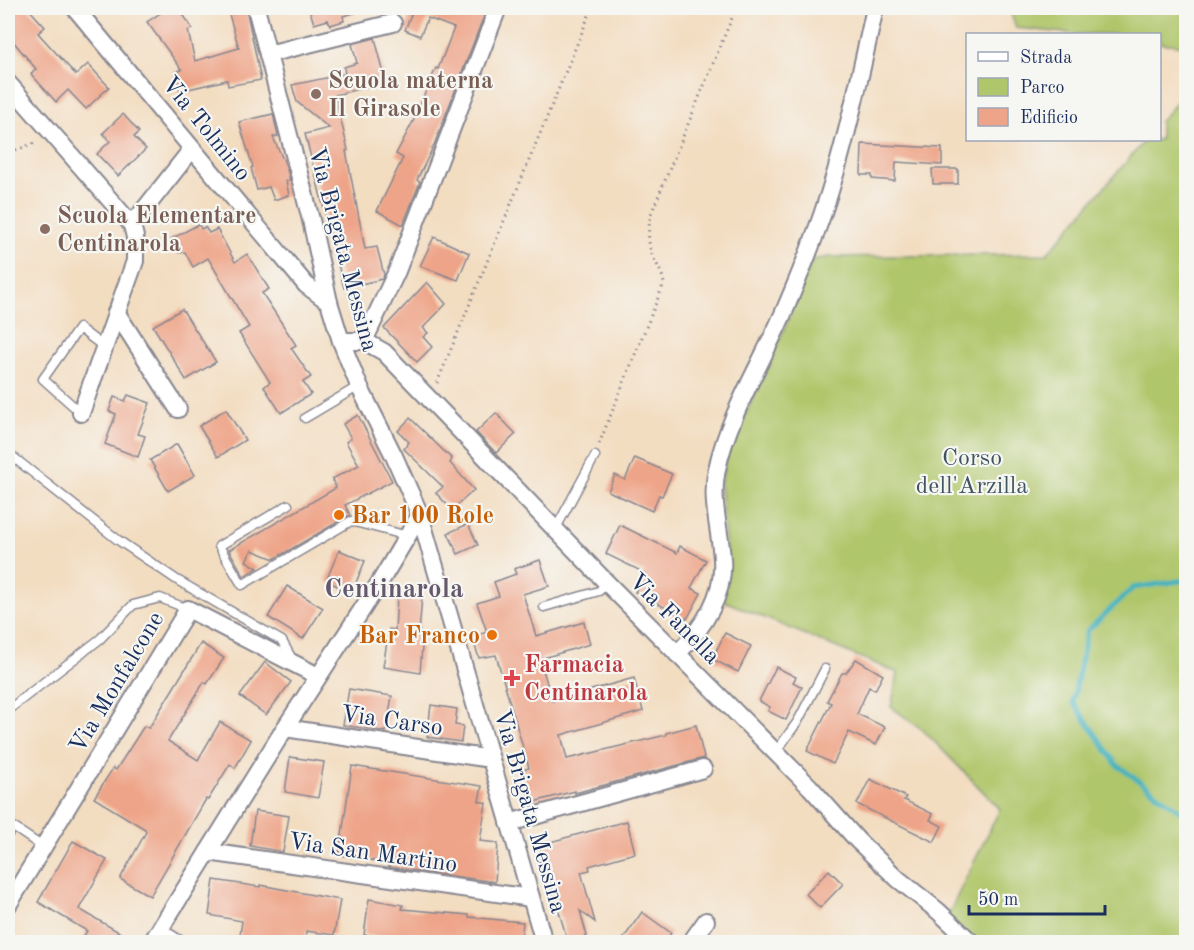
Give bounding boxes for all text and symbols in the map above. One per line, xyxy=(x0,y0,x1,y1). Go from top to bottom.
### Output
legend xyxy=(966,33,1161,141)
text: Strada xyxy=(1020,49,1072,67)
place label: Scuola materna Il Girasole xyxy=(328,70,493,122)
street label: Via Tolmino xyxy=(156,72,255,186)
text: Parco xyxy=(1020,79,1065,97)
marker: Scuola materna Il Girasole xyxy=(309,87,323,101)
text: Edificio xyxy=(1020,109,1078,127)
street label: Via Brigata Messina xyxy=(303,145,381,354)
place label: Scuola Elementare Centinarola xyxy=(57,205,257,257)
marker: Scuola Elementare Centinarola xyxy=(38,222,52,236)
park label: Corso dell'Arzilla xyxy=(916,447,1028,499)
place label: Bar 100 Role xyxy=(351,505,494,529)
marker: Bar 100 Role xyxy=(332,508,346,522)
street label: Via Fanella xyxy=(623,569,724,670)
district label: Centinarola xyxy=(324,576,464,603)
street label: Via Monfalcone xyxy=(66,608,169,758)
place label: Bar Franco xyxy=(358,625,480,649)
marker: Bar Franco xyxy=(485,628,499,642)
place label: Farmacia Centinarola xyxy=(524,654,648,706)
marker: Farmacia Centinarola xyxy=(505,671,519,685)
street label: Via Carso xyxy=(339,703,444,741)
street label: Via Brigata Messina xyxy=(489,707,570,916)
street label: Via San Martino xyxy=(287,830,459,878)
scale bar xyxy=(969,878,1106,916)
text: 50 m xyxy=(978,891,1018,909)

